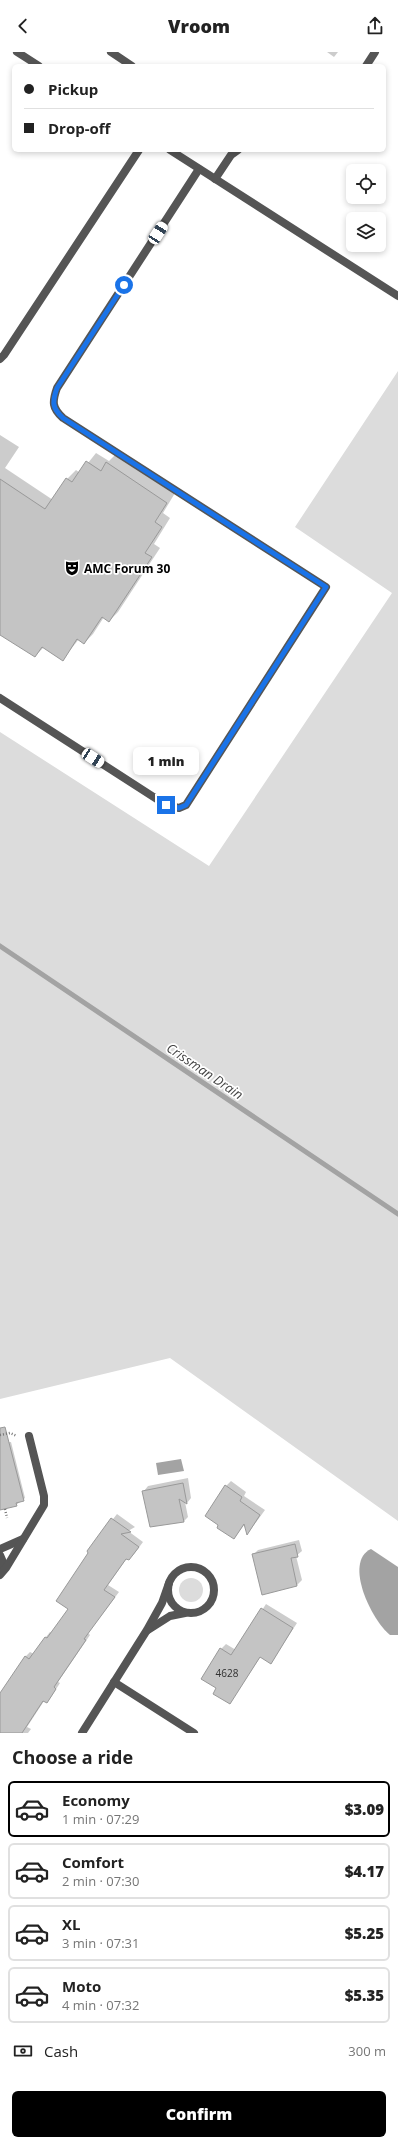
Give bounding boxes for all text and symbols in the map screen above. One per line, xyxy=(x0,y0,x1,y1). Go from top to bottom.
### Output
text: Vroom xyxy=(168,14,230,38)
icon: back xyxy=(12,15,34,37)
icon: share xyxy=(364,15,386,37)
text: Pickup xyxy=(48,79,98,99)
text: Drop-off xyxy=(48,118,110,138)
map controls xyxy=(346,164,386,252)
button: locate xyxy=(346,164,386,204)
button: layers xyxy=(346,212,386,252)
car xyxy=(146,220,170,246)
route start xyxy=(115,276,133,294)
theatre icon: AMC Forum 30 xyxy=(63,559,81,577)
place label: AMC Forum 30 xyxy=(84,560,170,577)
car xyxy=(80,746,106,770)
callout: 1 min xyxy=(133,747,199,775)
text: 1 min xyxy=(148,752,184,770)
route end xyxy=(157,796,175,814)
water label: Crissman Drain xyxy=(163,1039,247,1103)
house number: 4628 xyxy=(216,1666,239,1680)
text: Choose a ride xyxy=(12,1745,133,1769)
text: Economy xyxy=(62,1790,130,1810)
icon: car xyxy=(14,1791,50,1827)
text: $3.09 xyxy=(345,1799,384,1819)
text: 1 min · 07:29 xyxy=(62,1810,139,1828)
text: Comfort xyxy=(62,1852,124,1872)
icon: car xyxy=(14,1853,50,1889)
text: $4.17 xyxy=(345,1861,384,1881)
text: 2 min · 07:30 xyxy=(62,1872,139,1890)
text: XL xyxy=(62,1914,80,1934)
icon: car xyxy=(14,1915,50,1951)
text: $5.25 xyxy=(345,1923,384,1943)
text: 3 min · 07:31 xyxy=(62,1934,139,1952)
text: Moto xyxy=(62,1976,101,1996)
icon: car xyxy=(14,1977,50,2013)
text: $5.35 xyxy=(345,1985,384,2005)
text: 4 min · 07:32 xyxy=(62,1996,139,2014)
icon: cash xyxy=(12,2040,34,2062)
text: Cash xyxy=(44,2041,78,2061)
text: 300 m xyxy=(348,2042,386,2060)
button: Confirm xyxy=(12,2091,386,2137)

